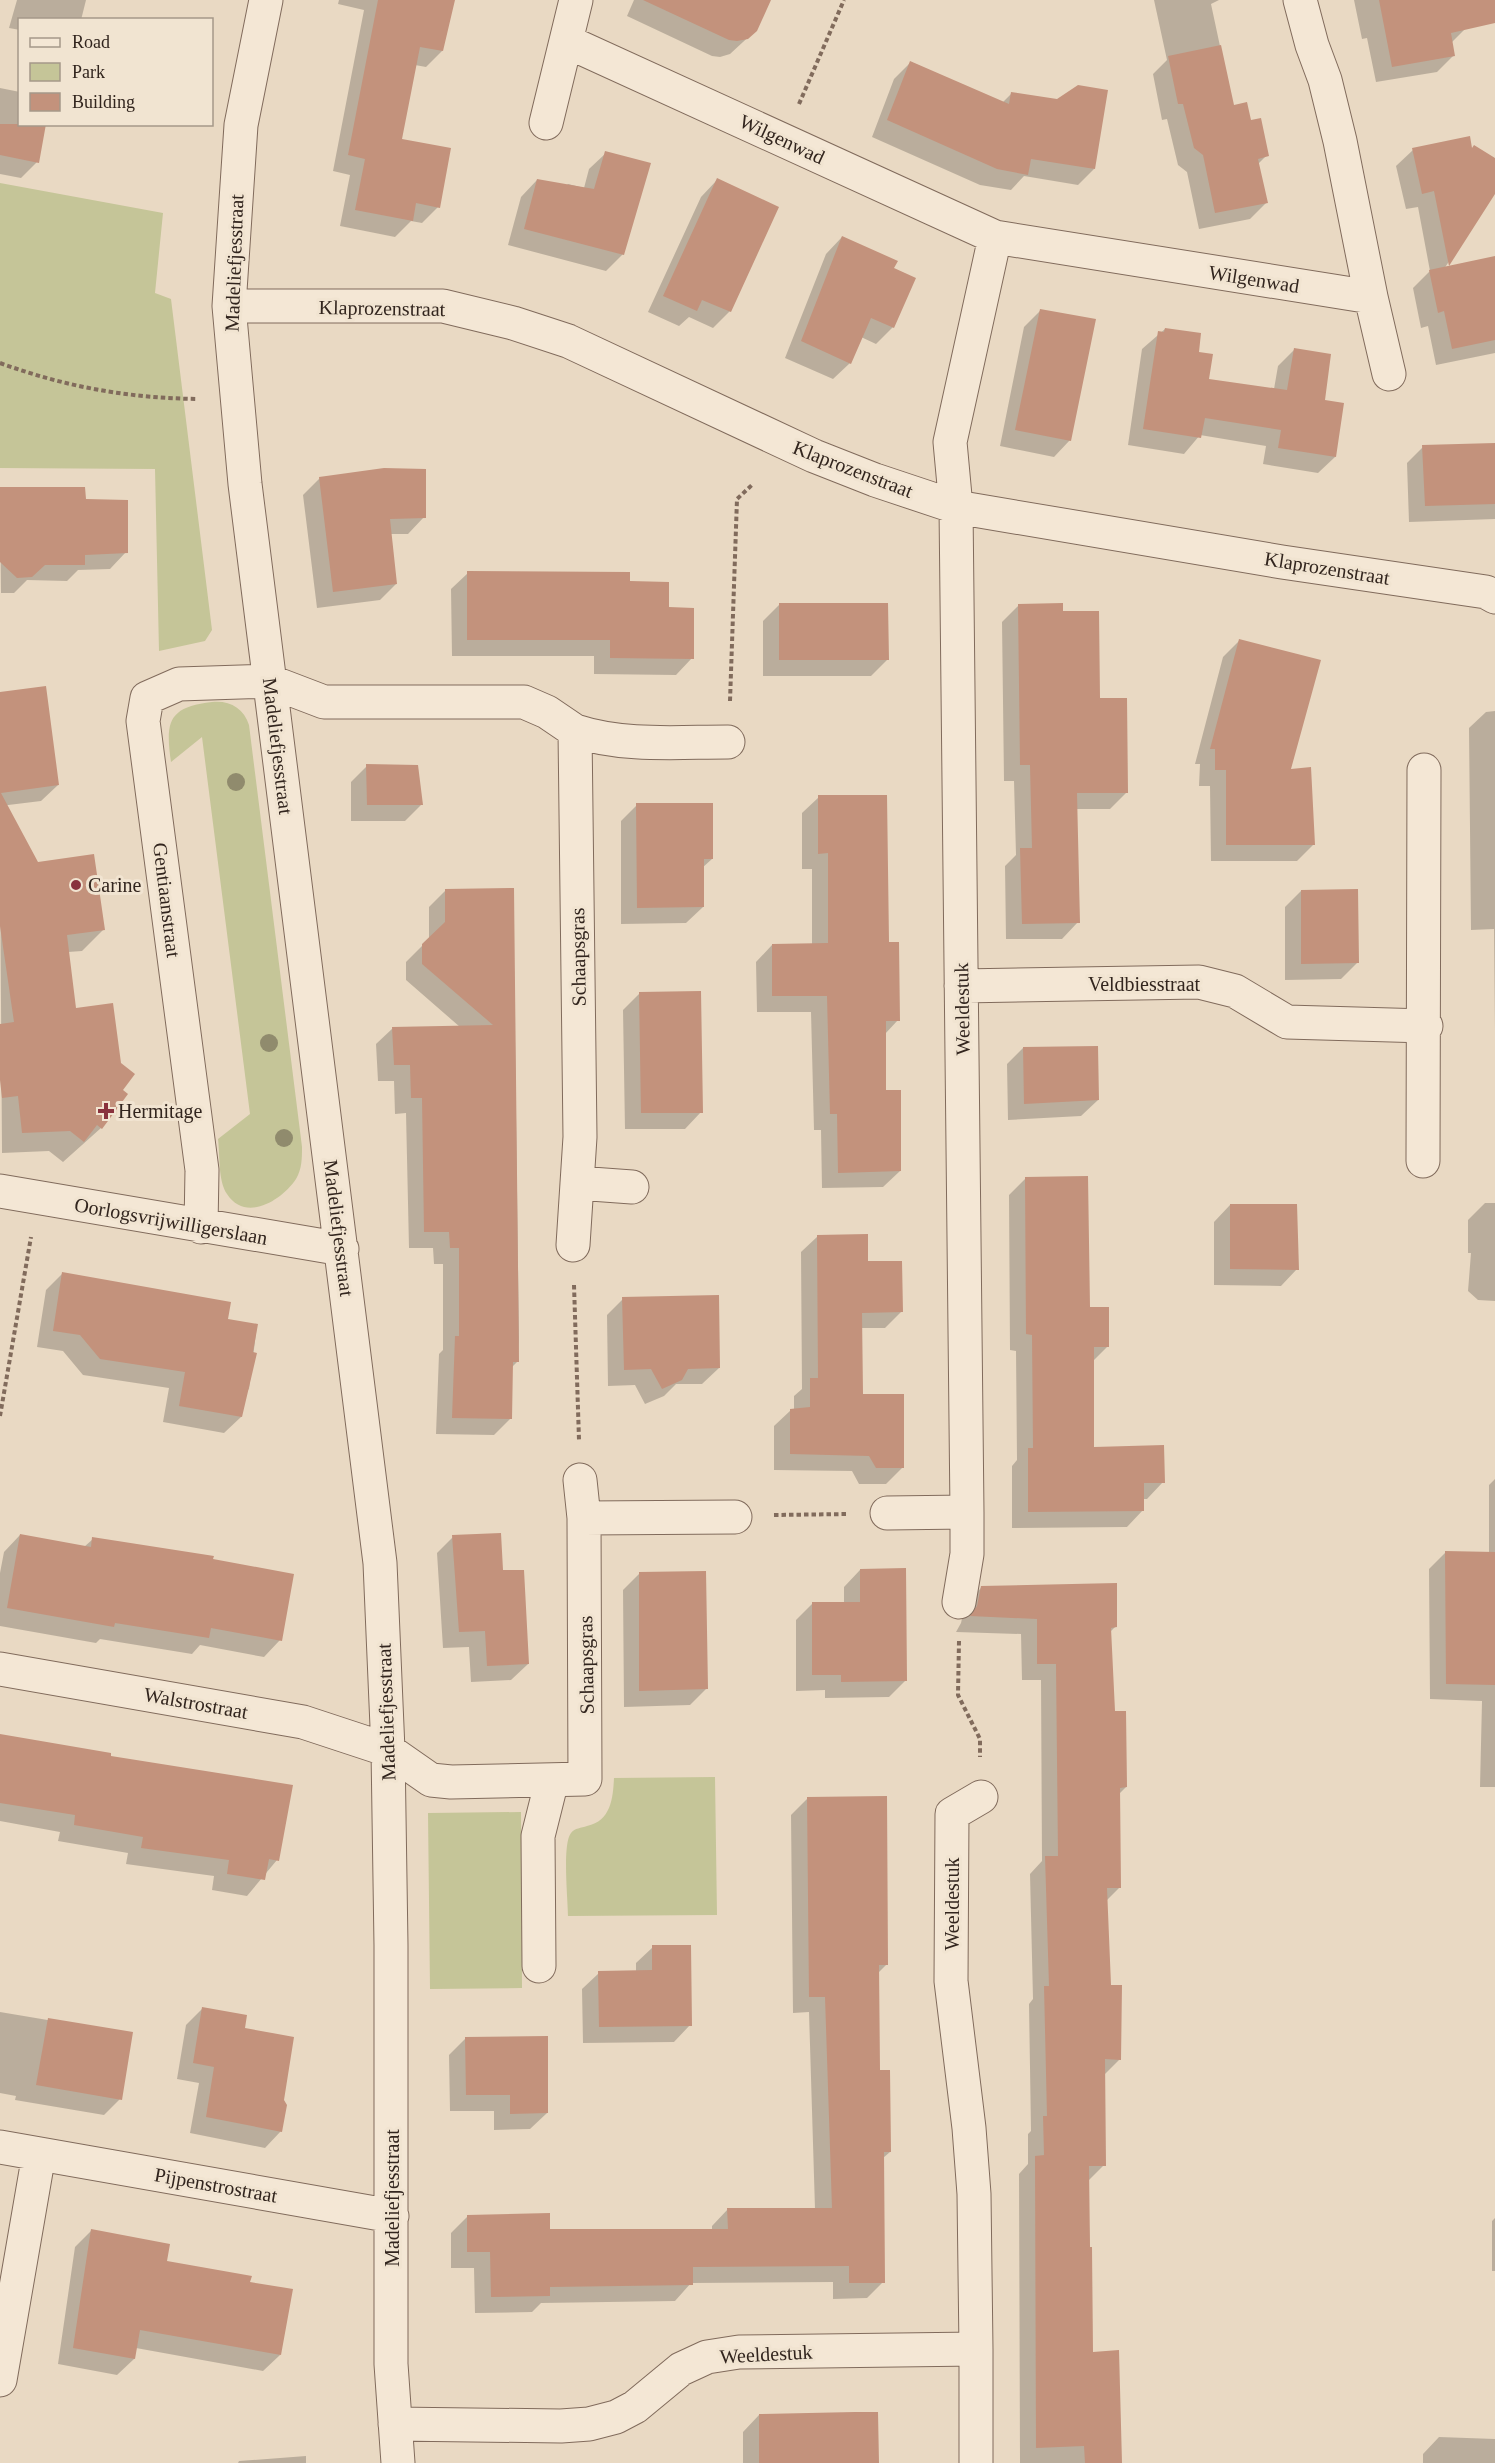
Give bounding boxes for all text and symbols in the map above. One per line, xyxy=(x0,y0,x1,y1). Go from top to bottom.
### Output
legend xyxy=(18,18,213,126)
text: Road xyxy=(72,32,110,52)
text: Park xyxy=(72,62,105,82)
text: Building xyxy=(72,92,135,112)
street label: Wilgenwad xyxy=(736,110,828,169)
street label: Madeliefjesstraat xyxy=(221,193,248,332)
street label: Wilgenwad xyxy=(1207,261,1301,298)
street label: Klaprozenstraat xyxy=(318,296,446,321)
street label: Klaprozenstraat xyxy=(790,436,916,503)
street label: Klaprozenstraat xyxy=(1263,547,1392,590)
street label: Madeliefjesstraat xyxy=(258,676,297,816)
street label: Gentiaanstraat xyxy=(149,841,185,959)
place label: Carine xyxy=(88,874,141,896)
marker: Carine xyxy=(69,878,83,892)
street label: Schaapsgras xyxy=(566,907,591,1007)
street label: Weeldestuk xyxy=(950,962,974,1056)
street label: Veldbiesstraat xyxy=(1088,973,1201,995)
place label: Hermitage xyxy=(118,1100,203,1123)
marker: Hermitage xyxy=(99,1104,113,1118)
street label: Madeliefjesstraat xyxy=(319,1158,358,1298)
street label: Oorlogsvrijwilligerslaan xyxy=(73,1193,269,1250)
street label: Schaapsgras xyxy=(574,1615,599,1715)
street label: Madeliefjesstraat xyxy=(373,1642,400,1781)
street label: Walstrostraat xyxy=(142,1683,250,1723)
street label: Weeldestuk xyxy=(941,1858,963,1950)
street label: Madeliefjesstraat xyxy=(381,2129,404,2267)
street label: Pijpenstrostraat xyxy=(153,2163,280,2208)
street label: Weeldestuk xyxy=(719,2341,813,2367)

